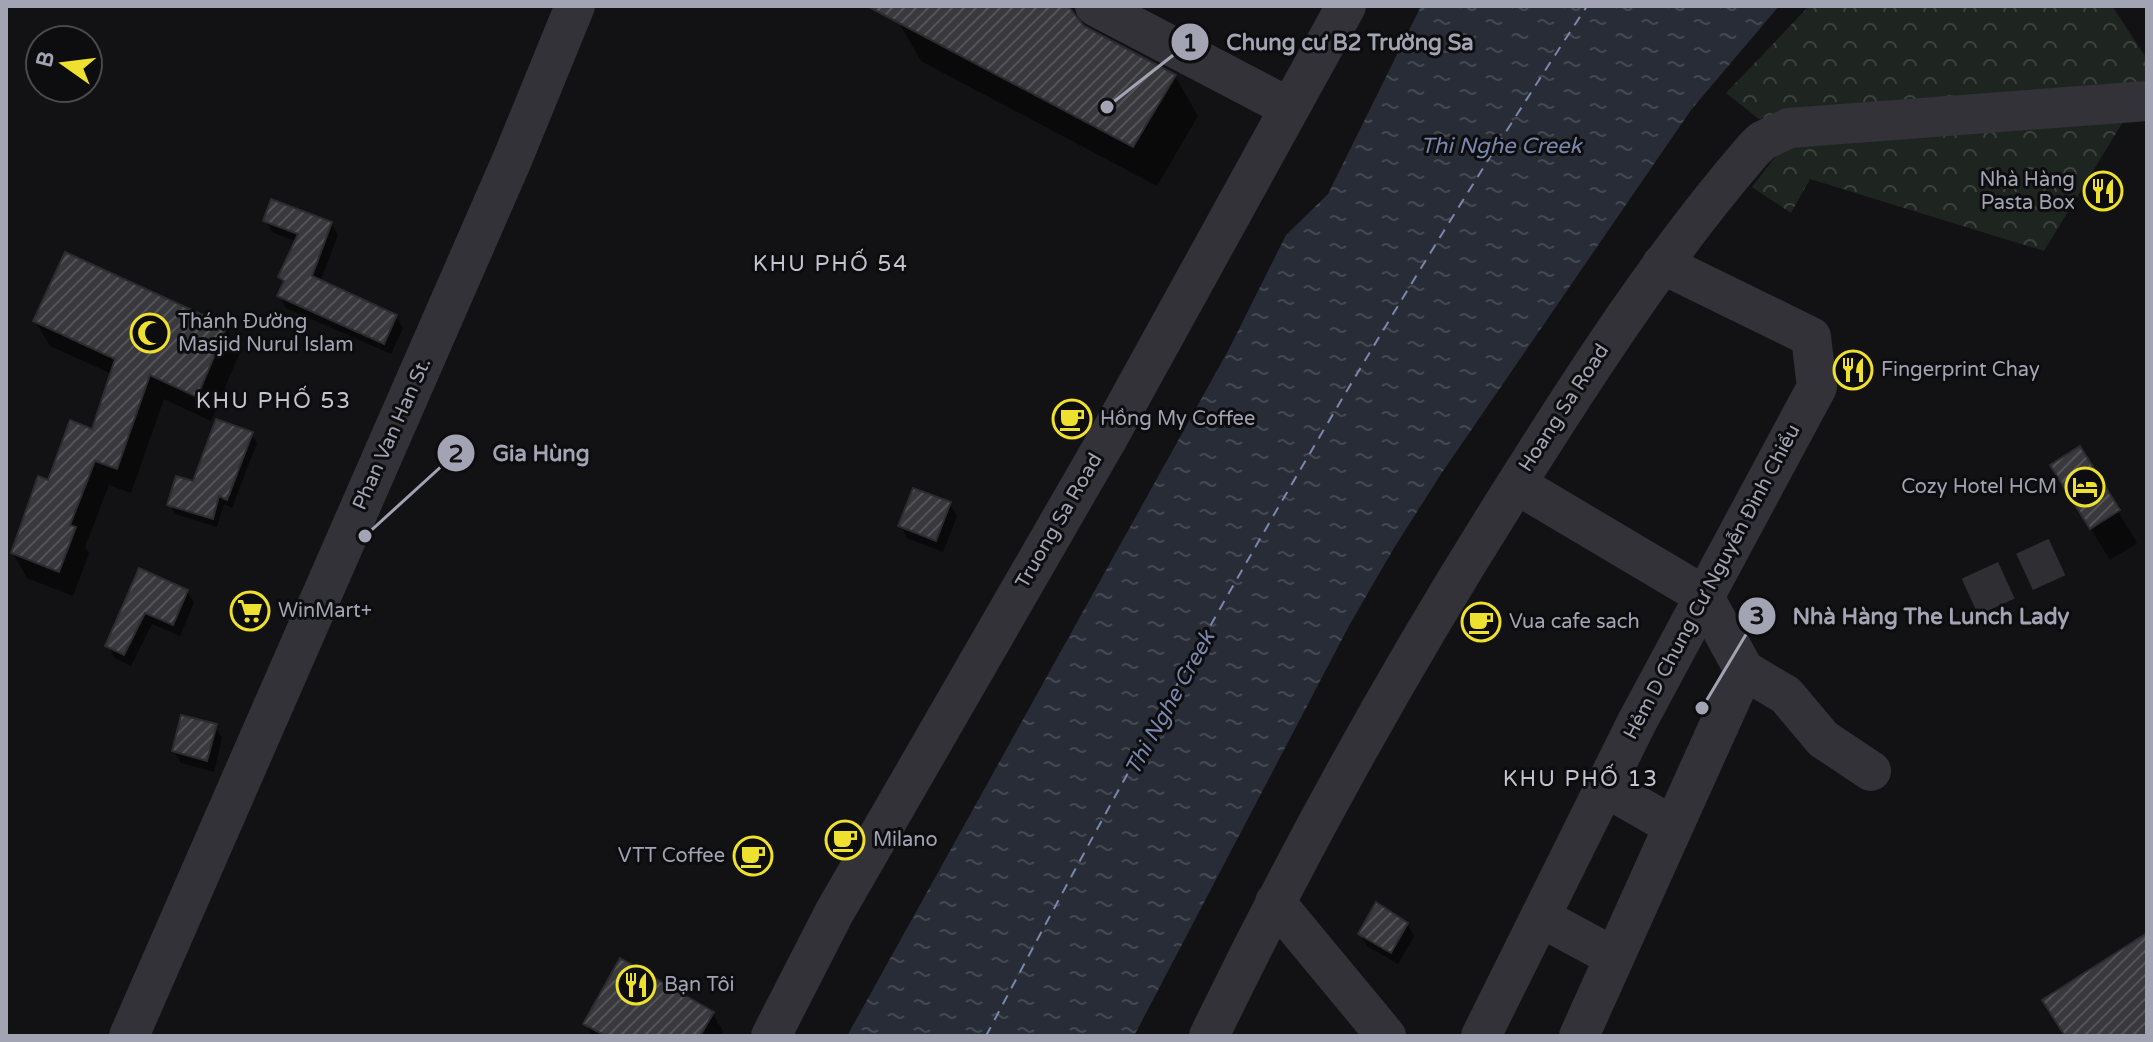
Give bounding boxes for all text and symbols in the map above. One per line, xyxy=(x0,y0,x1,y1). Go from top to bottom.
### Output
callout: Chung cư B2 Trường Sa xyxy=(1170,19,1489,65)
north arrow xyxy=(24,24,104,104)
text: 1 xyxy=(1182,29,1198,58)
text: Chung cư B2 Trường Sa xyxy=(1226,30,1474,56)
text: B xyxy=(31,49,60,70)
water label: Thi Nghe Creek xyxy=(1421,133,1583,159)
place label: Nhà Hàng Pasta Box xyxy=(1979,168,2075,215)
restaurant icon: Nhà Hàng Pasta Box xyxy=(2082,170,2124,212)
district label: KHU PHỐ 54 xyxy=(753,248,909,277)
place label: Thánh Đường Masjid Nurul Islam xyxy=(178,310,354,357)
mosque icon: Thánh Đường Masjid Nurul Islam xyxy=(129,312,171,354)
street label: Hoang Sa Road xyxy=(1514,340,1614,476)
restaurant icon: Fingerprint Chay xyxy=(1832,349,1874,391)
street label: Phan Van Han St. xyxy=(348,354,436,514)
place label: Fingerprint Chay xyxy=(1881,358,2040,382)
district label: KHU PHỐ 53 xyxy=(196,385,352,414)
cafe icon: Hồng My Coffee xyxy=(1051,398,1093,440)
place label: Hồng My Coffee xyxy=(1100,407,1255,431)
street label: Hẻm D Chung Cư Nguyễn Ðình Chiểu xyxy=(1618,420,1806,744)
callout: Gia Hùng xyxy=(436,430,605,476)
text: 2 xyxy=(448,440,464,469)
text: Gia Hùng xyxy=(492,441,590,467)
street label: Truong Sa Road xyxy=(1011,449,1107,593)
hotel icon: Cozy Hotel HCM xyxy=(2064,466,2106,508)
place label: Cozy Hotel HCM xyxy=(1901,475,2057,499)
supermarket icon: WinMart+ xyxy=(229,590,271,632)
callout: Nhà Hàng The Lunch Lady xyxy=(1737,593,2086,639)
place label: WinMart+ xyxy=(278,599,372,623)
cafe icon: Vua cafe sach xyxy=(1460,601,1502,643)
text: 3 xyxy=(1749,602,1765,631)
text: Nhà Hàng The Lunch Lady xyxy=(1793,604,2070,630)
place label: Vua cafe sach xyxy=(1509,610,1640,634)
water label: Thi Nghe Creek xyxy=(1120,625,1221,780)
district label: KHU PHỐ 13 xyxy=(1503,763,1659,792)
cafe icon: Milano xyxy=(824,819,866,861)
place label: Milano xyxy=(873,828,938,852)
cafe icon: VTT Coffee xyxy=(732,835,774,877)
place label: VTT Coffee xyxy=(618,844,725,868)
restaurant icon: Bạn Tôi xyxy=(615,964,657,1006)
place label: Bạn Tôi xyxy=(664,973,735,997)

